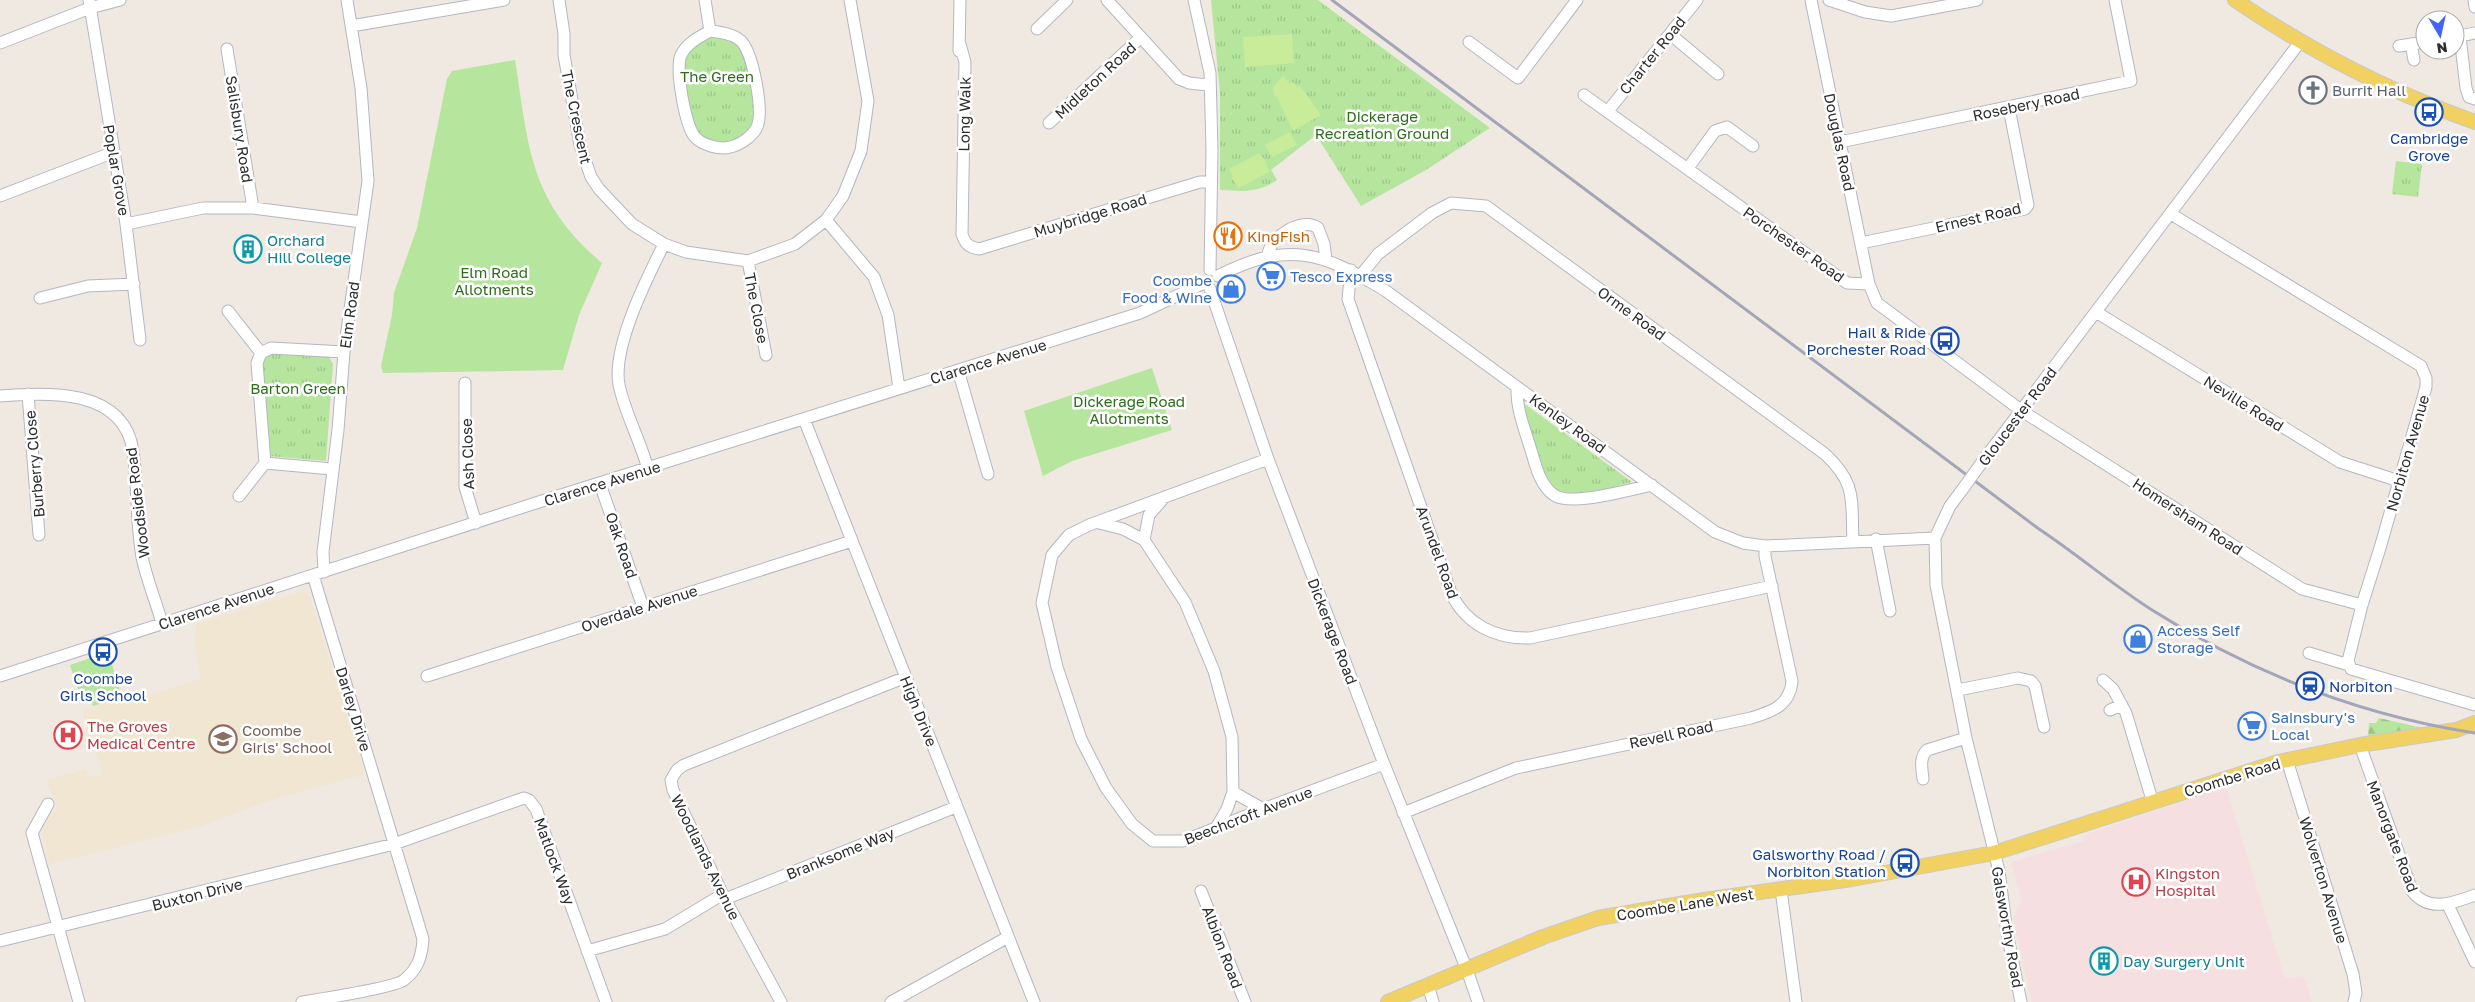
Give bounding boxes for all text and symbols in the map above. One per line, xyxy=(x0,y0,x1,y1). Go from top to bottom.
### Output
north arrow xyxy=(2415,10,2465,60)
street label: Charter Road xyxy=(1615,12,1689,98)
street label: Midleton Road xyxy=(1051,38,1139,122)
text: N xyxy=(2436,39,2449,58)
park label: The Green xyxy=(680,67,754,85)
street label: The Crescent xyxy=(558,68,596,166)
street label: Salisbury Road xyxy=(223,74,257,184)
church icon: Burrit Hall xyxy=(2298,75,2328,105)
street label: Long Walk xyxy=(954,76,974,152)
place label: Burrit Hall xyxy=(2332,81,2406,99)
street label: Rosebery Road xyxy=(1971,84,2081,124)
street label: Douglas Road xyxy=(1821,91,1859,193)
bus stop icon: Cambridge Grove xyxy=(2414,97,2444,127)
park label: Dickerage Recreation Ground xyxy=(1315,107,1449,142)
street label: Poplar Grove xyxy=(100,123,134,217)
place label: Cambridge Grove xyxy=(2390,129,2468,164)
street label: Muybridge Road xyxy=(1031,189,1149,241)
street label: Ernest Road xyxy=(1933,198,2023,236)
street label: Porchester Road xyxy=(1740,202,1848,286)
restaurant icon: KingFish xyxy=(1213,221,1243,251)
place label: KingFish xyxy=(1247,227,1310,245)
place label: Orchard Hill College xyxy=(267,231,351,266)
building icon: Orchard Hill College xyxy=(233,234,263,264)
supermarket icon: Tesco Express xyxy=(1256,261,1286,291)
park label: Elm Road Allotments xyxy=(454,263,534,298)
place label: Tesco Express xyxy=(1290,267,1393,285)
street label: The Close xyxy=(741,271,773,345)
place label: Coombe Food & Wine xyxy=(1122,271,1212,306)
shop icon: Coombe Food & Wine xyxy=(1216,274,1246,304)
street label: Elm Road xyxy=(335,280,363,350)
street label: Orme Road xyxy=(1595,282,1669,344)
place label: Hail & Ride Porchester Road xyxy=(1807,323,1926,358)
bus stop icon: Hail & Ride Porchester Road xyxy=(1930,326,1960,356)
street label: Clarence Avenue xyxy=(928,335,1049,387)
street label: Gloucester Road xyxy=(1974,363,2060,469)
street label: Neville Road xyxy=(2201,371,2287,435)
park label: Barton Green xyxy=(250,379,346,397)
street label: Kenley Road xyxy=(1526,389,1610,457)
park label: Dickerage Road Allotments xyxy=(1073,392,1185,427)
street label: Norbiton Avenue xyxy=(2382,392,2432,513)
street label: Burberry Close xyxy=(20,409,48,518)
street label: Ash Close xyxy=(457,418,477,490)
street label: Woodside Road xyxy=(121,447,153,559)
street label: Clarence Avenue xyxy=(542,457,663,509)
street label: Homersham Road xyxy=(2130,474,2246,558)
street label: Arundel Road xyxy=(1413,503,1463,601)
street label: Oak Road xyxy=(602,510,642,580)
street label: Dickerage Road xyxy=(1304,575,1362,687)
street label: Clarence Avenue xyxy=(156,579,276,633)
street label: Overdale Avenue xyxy=(579,581,700,635)
place label: Access Self Storage xyxy=(2157,621,2240,656)
shop icon: Access Self Storage xyxy=(2123,624,2153,654)
bus stop icon: Coombe Girls School xyxy=(88,637,118,667)
street label: Darley Drive xyxy=(333,665,375,754)
place label: Coombe Girls School xyxy=(60,669,147,704)
station icon: Norbiton xyxy=(2295,671,2325,701)
street label: High Drive xyxy=(897,673,941,749)
place label: Norbiton xyxy=(2329,677,2393,695)
place label: Sainsbury's Local xyxy=(2271,708,2355,743)
supermarket icon: Sainsbury's Local xyxy=(2237,711,2267,741)
street label: Revell Road xyxy=(1627,716,1715,752)
place label: The Groves Medical Centre xyxy=(87,717,196,752)
hospital icon: The Groves Medical Centre xyxy=(53,720,83,750)
place label: Coombe Girls' School xyxy=(242,721,332,756)
school or university icon: Coombe Girls' School xyxy=(208,724,238,754)
street label: Coombe Road xyxy=(2182,754,2282,800)
street label: Manorgate Road xyxy=(2363,778,2423,894)
street label: Beechcroft Avenue xyxy=(1181,782,1315,848)
street label: Woodlands Avenue xyxy=(668,791,744,923)
street label: Matlock Way xyxy=(531,815,579,908)
street label: Wolverton Avenue xyxy=(2296,815,2352,946)
street label: Branksome Way xyxy=(783,823,897,883)
place label: Galsworthy Road / Norbiton Station xyxy=(1752,845,1886,880)
bus stop icon: Galsworthy Road / Norbiton Station xyxy=(1890,848,1920,878)
place label: Kingston Hospital xyxy=(2155,864,2220,899)
street label: Galsworthy Road xyxy=(1988,865,2028,989)
hospital icon: Kingston Hospital xyxy=(2121,867,2151,897)
street label: Buxton Drive xyxy=(150,874,244,914)
street label: Coombe Lane West xyxy=(1615,884,1755,924)
street label: Albion Road xyxy=(1199,903,1247,991)
building icon: Day Surgery Unit xyxy=(2089,946,2119,976)
place label: Day Surgery Unit xyxy=(2123,952,2245,970)

